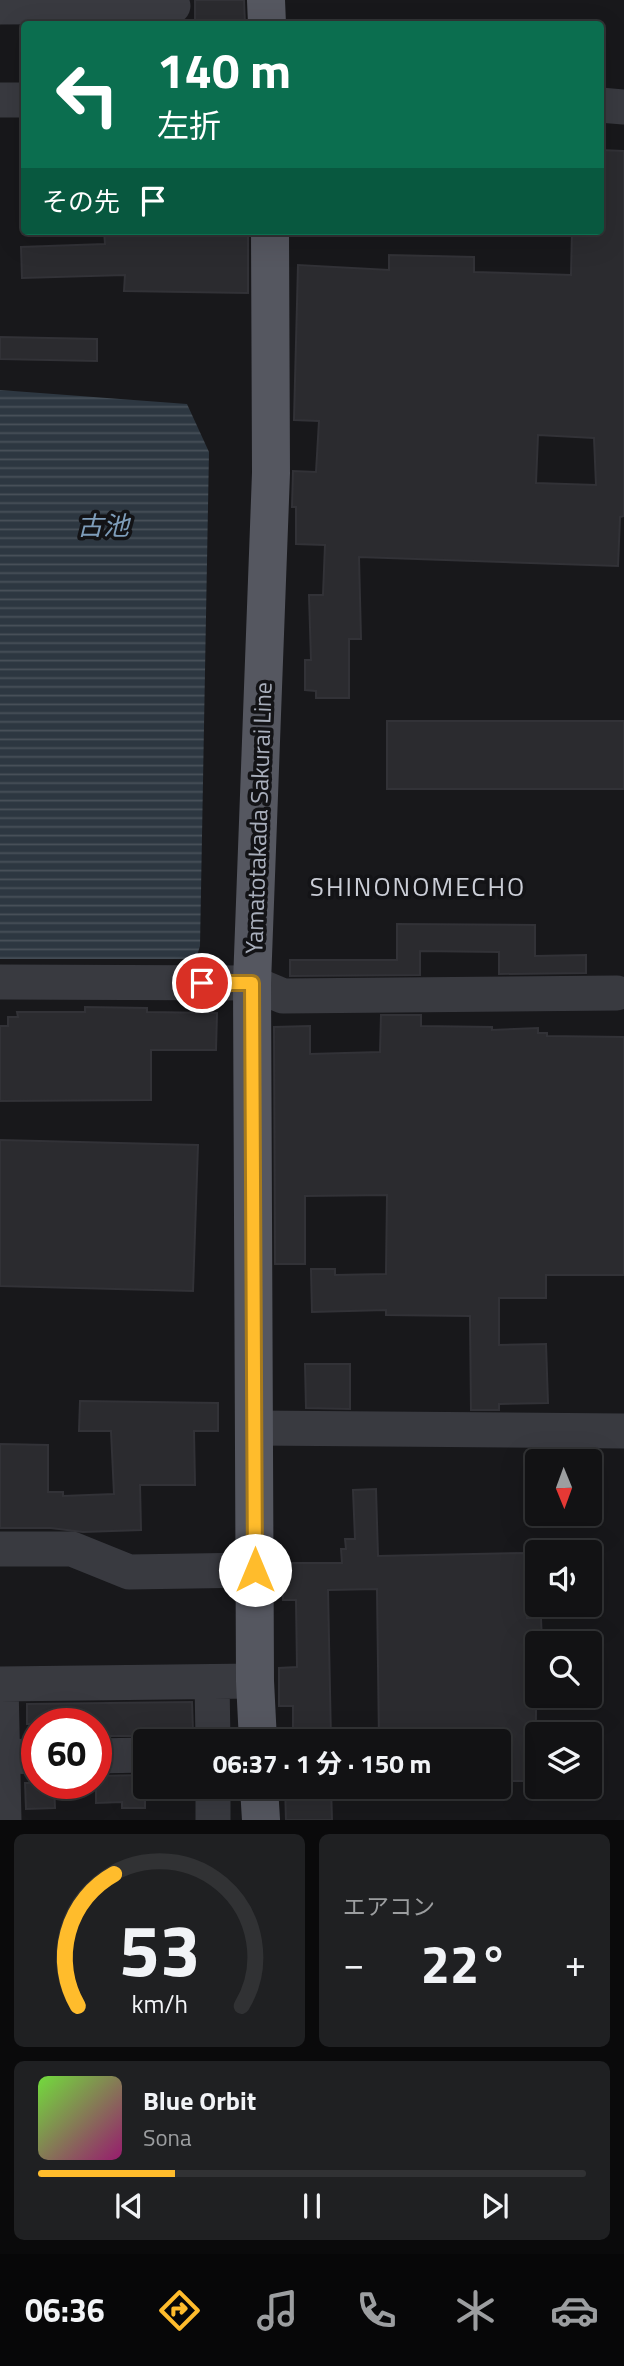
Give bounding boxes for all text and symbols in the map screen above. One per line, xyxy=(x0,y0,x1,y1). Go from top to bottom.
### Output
text: 140 m xyxy=(157,32,291,107)
icon: left xyxy=(42,49,133,140)
text: 左折 xyxy=(157,101,221,149)
text: その先 xyxy=(42,182,120,221)
icon: arrive xyxy=(134,182,172,220)
water label: 古池 xyxy=(77,506,132,545)
street label: Yamatotakada Sakurai Line xyxy=(235,681,281,955)
district label: SHINONOMECHO xyxy=(310,867,526,906)
pin xyxy=(172,953,232,1013)
icon: arrive xyxy=(183,964,221,1002)
north arrow xyxy=(525,1449,602,1526)
map controls xyxy=(525,1449,602,1799)
position arrow xyxy=(218,1533,292,1607)
button: sound xyxy=(525,1540,602,1617)
button: search xyxy=(525,1631,602,1708)
speed limit sign: 60 xyxy=(21,1708,112,1799)
button: layers xyxy=(525,1722,602,1799)
text: 06:37 · 1 分 · 150 m xyxy=(213,1744,431,1783)
text: エアコン xyxy=(343,1889,435,1924)
text: 53 xyxy=(119,1895,200,2005)
text: 22° xyxy=(421,1924,508,2003)
text: − xyxy=(343,1934,364,1992)
text: + xyxy=(565,1934,586,1992)
text: km/h xyxy=(131,1985,188,2023)
text: Blue Orbit xyxy=(143,2081,256,2120)
text: Sona xyxy=(143,2120,191,2155)
icon: previous xyxy=(110,2187,148,2225)
icon: pause xyxy=(293,2187,331,2225)
icon: next xyxy=(476,2187,514,2225)
text: 06:36 xyxy=(25,2286,105,2334)
icon: directions xyxy=(155,2286,204,2335)
icon: music xyxy=(253,2286,302,2335)
icon: phone xyxy=(352,2286,401,2335)
icon: climate xyxy=(451,2286,500,2335)
icon: car xyxy=(550,2286,599,2335)

